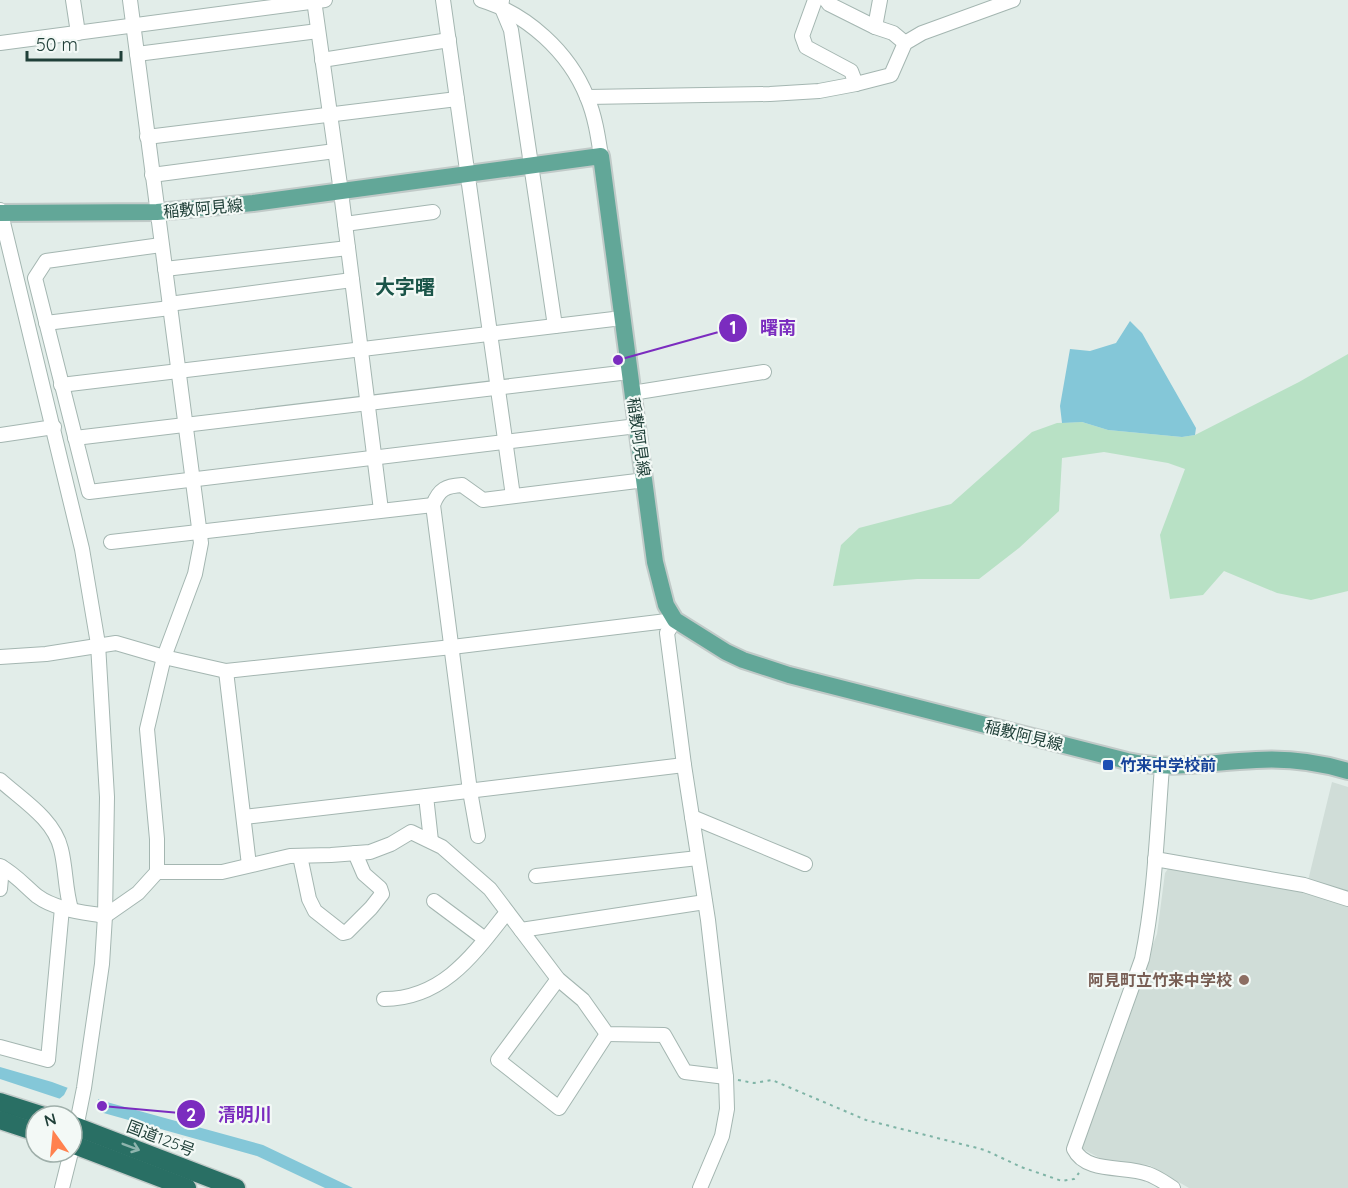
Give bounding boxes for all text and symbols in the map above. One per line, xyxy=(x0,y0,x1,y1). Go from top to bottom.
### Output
scale bar xyxy=(27,24,122,62)
text: 50 m xyxy=(36,33,78,56)
street label: 稲敷阿見線 xyxy=(162,195,244,221)
district label: 大字曙 xyxy=(375,274,435,299)
callout: 曙南 xyxy=(718,310,808,346)
text: 1 xyxy=(729,316,737,339)
text: 曙南 xyxy=(760,316,796,339)
street label: 稲敷阿見線 xyxy=(624,396,654,478)
street label: 稲敷阿見線 xyxy=(983,716,1065,754)
place label: 竹来中学校前 xyxy=(1120,755,1216,775)
marker: 竹来中学校前 xyxy=(1101,758,1115,772)
place label: 阿見町立竹来中学校 xyxy=(1088,970,1232,990)
marker: 阿見町立竹来中学校 xyxy=(1237,973,1251,987)
callout: 清明川 xyxy=(176,1096,284,1132)
text: 清明川 xyxy=(218,1103,272,1126)
north arrow xyxy=(24,1104,84,1164)
text: N xyxy=(42,1108,58,1131)
street label: 国道125号 xyxy=(124,1116,198,1160)
one-way arrow xyxy=(121,1142,140,1153)

